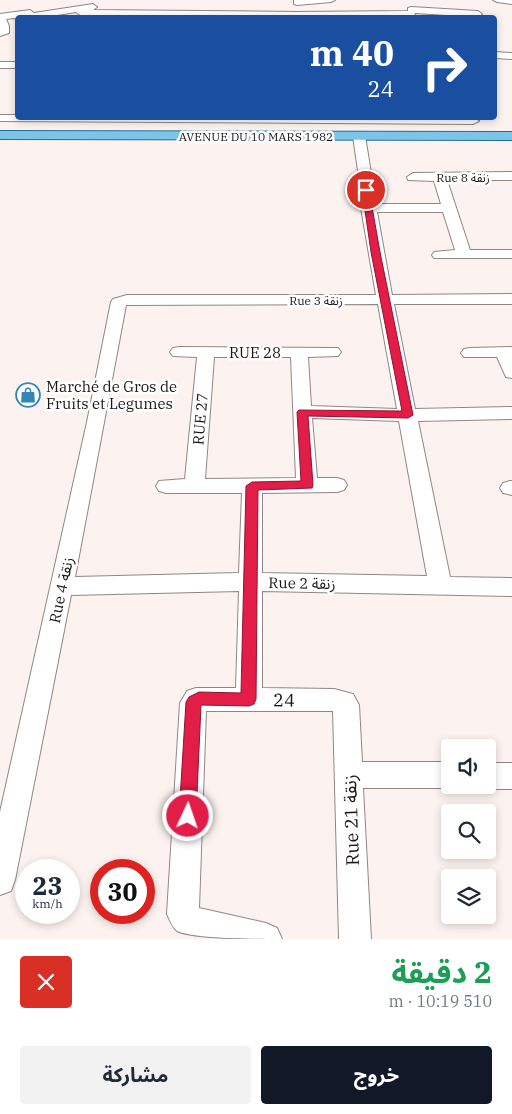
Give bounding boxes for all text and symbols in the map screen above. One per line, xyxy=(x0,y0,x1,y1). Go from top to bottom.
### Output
text: 40 m xyxy=(310,30,394,76)
icon: right xyxy=(412,35,477,100)
text: 24 xyxy=(368,74,394,103)
street label: AVENUE DU 10 MARS 1982 xyxy=(179,129,333,144)
pin xyxy=(345,169,387,211)
street label: Rue 8 زنقة xyxy=(436,170,490,185)
icon: arrive xyxy=(352,176,380,204)
street label: Rue 3 زنقة xyxy=(289,293,343,308)
street label: RUE 28 xyxy=(229,343,281,362)
place label: Marché de Gros de Fruits et Legumes xyxy=(46,377,177,413)
shop icon: Marché de Gros de Fruits et Legumes xyxy=(15,382,41,408)
street label: RUE 27 xyxy=(188,392,212,446)
street label: Rue 4 زنقة xyxy=(45,555,77,625)
street label: Rue 2 زنقة xyxy=(268,573,336,593)
street label: 24 xyxy=(273,688,295,712)
map controls xyxy=(441,739,496,924)
button: sound xyxy=(441,739,496,794)
street label: Rue 21 زنقة xyxy=(338,774,364,866)
position arrow xyxy=(161,789,213,841)
button: search xyxy=(441,804,496,859)
speed limit sign: 30 xyxy=(90,859,155,924)
text: 23 xyxy=(32,869,63,902)
button: layers xyxy=(441,869,496,924)
text: km/h xyxy=(32,896,63,911)
text: 2 دقيقة xyxy=(392,952,492,991)
button: close xyxy=(20,956,72,1008)
text: 510 m · 10:19 xyxy=(389,991,492,1011)
button: مشاركة xyxy=(20,1046,251,1104)
button: خروج xyxy=(261,1046,492,1104)

